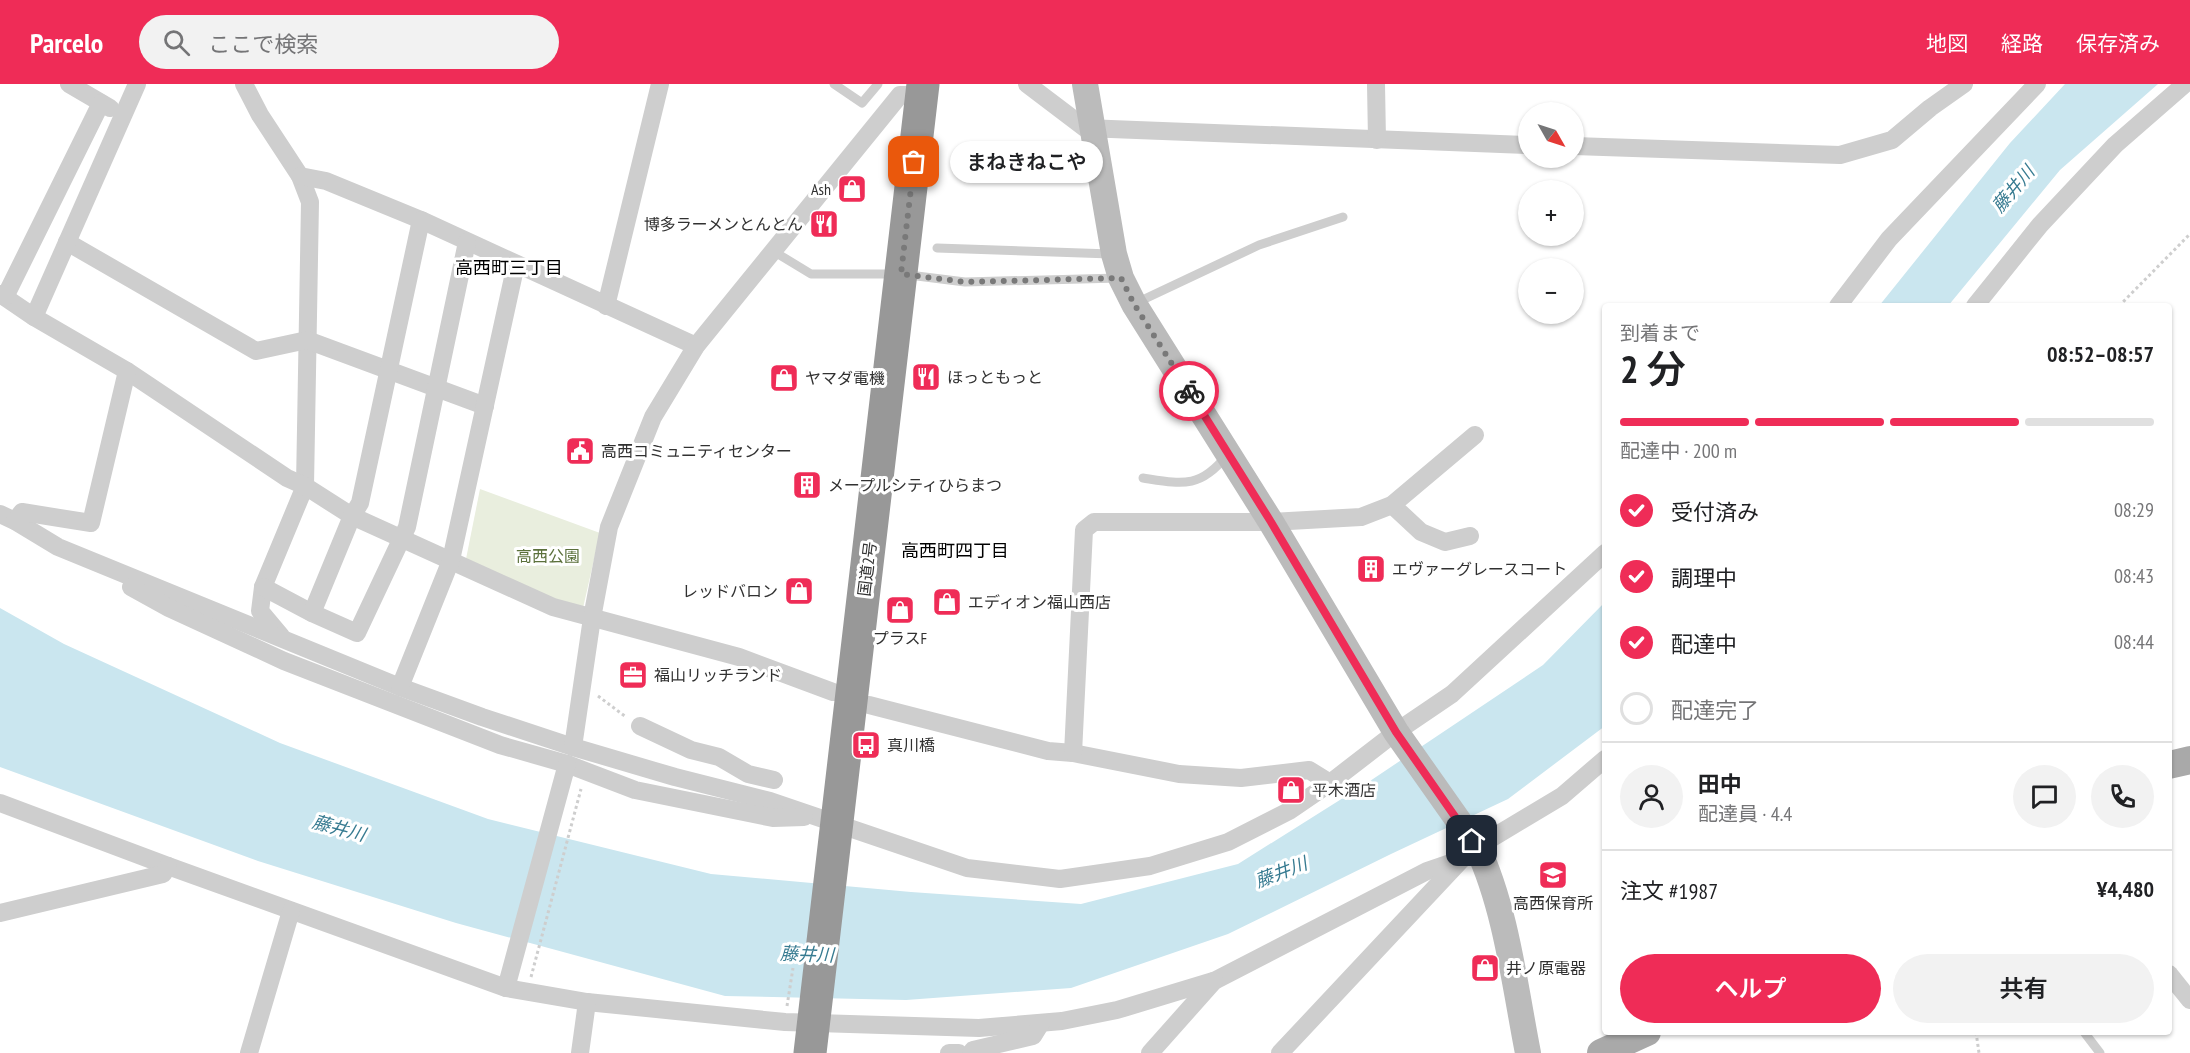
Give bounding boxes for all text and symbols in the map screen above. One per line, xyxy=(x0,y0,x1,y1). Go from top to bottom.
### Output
search box xyxy=(139,15,559,69)
text: Parcelo xyxy=(30,24,103,61)
icon: search xyxy=(160,26,193,59)
text: ここで検索 xyxy=(208,30,318,58)
text: 地図 xyxy=(1926,30,1968,57)
text: 経路 xyxy=(2001,30,2043,57)
text: 保存済み xyxy=(2076,30,2160,57)
north arrow xyxy=(1518,102,1584,168)
map controls xyxy=(1518,102,1584,324)
pin xyxy=(888,136,939,187)
callout: まねきねこや xyxy=(950,141,1103,183)
icon: bag xyxy=(897,145,930,178)
text: まねきねこや xyxy=(967,149,1087,175)
water label: 藤井川 xyxy=(1987,159,2040,217)
shop icon: Ash xyxy=(836,173,868,205)
place label: Ash xyxy=(811,179,831,199)
button: + xyxy=(1518,180,1584,246)
restaurant icon: 博多ラーメンとんとん xyxy=(808,208,840,240)
place label: 博多ラーメンとんとん xyxy=(644,214,803,234)
district label: 高西町三丁目 xyxy=(455,256,563,279)
button: − xyxy=(1518,258,1584,324)
text: 到着まで xyxy=(1620,320,1700,346)
text: 08:52–08:57 xyxy=(2047,340,2154,368)
text: 2 分 xyxy=(1620,343,1686,394)
restaurant icon: ほっともっと xyxy=(910,361,942,393)
courier xyxy=(1159,361,1219,421)
shop icon: ヤマダ電機 xyxy=(768,362,800,394)
place label: ほっともっと xyxy=(947,367,1043,387)
place label: ヤマダ電機 xyxy=(805,368,885,388)
icon: bike xyxy=(1173,375,1206,408)
public building icon: 高西コミュニティセンター xyxy=(564,435,596,467)
text: 配達中 · 200 m xyxy=(1620,438,1737,464)
place label: 高西コミュニティセンター xyxy=(601,441,792,461)
building icon: メープルシティひらまつ xyxy=(791,469,823,501)
place label: メープルシティひらまつ xyxy=(828,475,1002,495)
icon: check xyxy=(1620,494,1653,527)
text: 08:29 xyxy=(2114,497,2154,523)
text: 受付済み xyxy=(1671,498,1759,526)
district label: 高西町四丁目 xyxy=(901,539,1009,562)
street label: 国道2号 xyxy=(854,540,880,598)
park label: 高西公園 xyxy=(516,546,580,566)
building icon: エヴァーグレースコート xyxy=(1355,553,1387,585)
place label: エヴァーグレースコート xyxy=(1392,559,1567,579)
icon: check xyxy=(1620,560,1653,593)
text: 08:43 xyxy=(2114,563,2154,589)
text: 調理中 xyxy=(1671,564,1737,592)
shop icon: レッドバロン xyxy=(783,575,815,607)
place label: レッドバロン xyxy=(682,581,778,601)
shop icon: エディオン福山西店 xyxy=(931,586,963,618)
place label: エディオン福山西店 xyxy=(968,592,1111,612)
shop icon: プラスF xyxy=(884,594,916,626)
icon: check xyxy=(1620,626,1653,659)
place label: プラスF xyxy=(873,628,927,648)
text: 08:44 xyxy=(2114,629,2154,655)
text: 配達中 xyxy=(1671,630,1737,658)
office icon: 福山リッチランド xyxy=(617,659,649,691)
place label: 福山リッチランド xyxy=(654,665,782,685)
text: 配達完了 xyxy=(1671,696,1759,724)
bus stop icon: 真川橋 xyxy=(850,729,882,761)
place label: 真川橋 xyxy=(887,735,935,755)
button: person xyxy=(1620,765,1683,828)
button: chat xyxy=(2013,765,2076,828)
button: phone xyxy=(2091,765,2154,828)
text: 田中 xyxy=(1698,770,1742,798)
shop icon: 平木酒店 xyxy=(1275,774,1307,806)
place label: 平木酒店 xyxy=(1312,780,1376,800)
text: 配達員 · 4.4 xyxy=(1698,801,1792,827)
water label: 藤井川 xyxy=(310,810,370,847)
pin xyxy=(1446,815,1497,866)
icon: home xyxy=(1455,824,1488,857)
water label: 藤井川 xyxy=(1252,851,1312,892)
school or university icon: 高西保育所 xyxy=(1537,859,1569,891)
text: ¥4,480 xyxy=(2097,875,2154,903)
text: 注文 #1987 xyxy=(1620,877,1718,905)
place label: 高西保育所 xyxy=(1513,893,1593,913)
water label: 藤井川 xyxy=(780,942,836,967)
shop icon: 井ノ原電器 xyxy=(1469,952,1501,984)
button: ヘルプ xyxy=(1620,954,1881,1023)
button: 共有 xyxy=(1893,954,2154,1023)
place label: 井ノ原電器 xyxy=(1506,958,1586,978)

